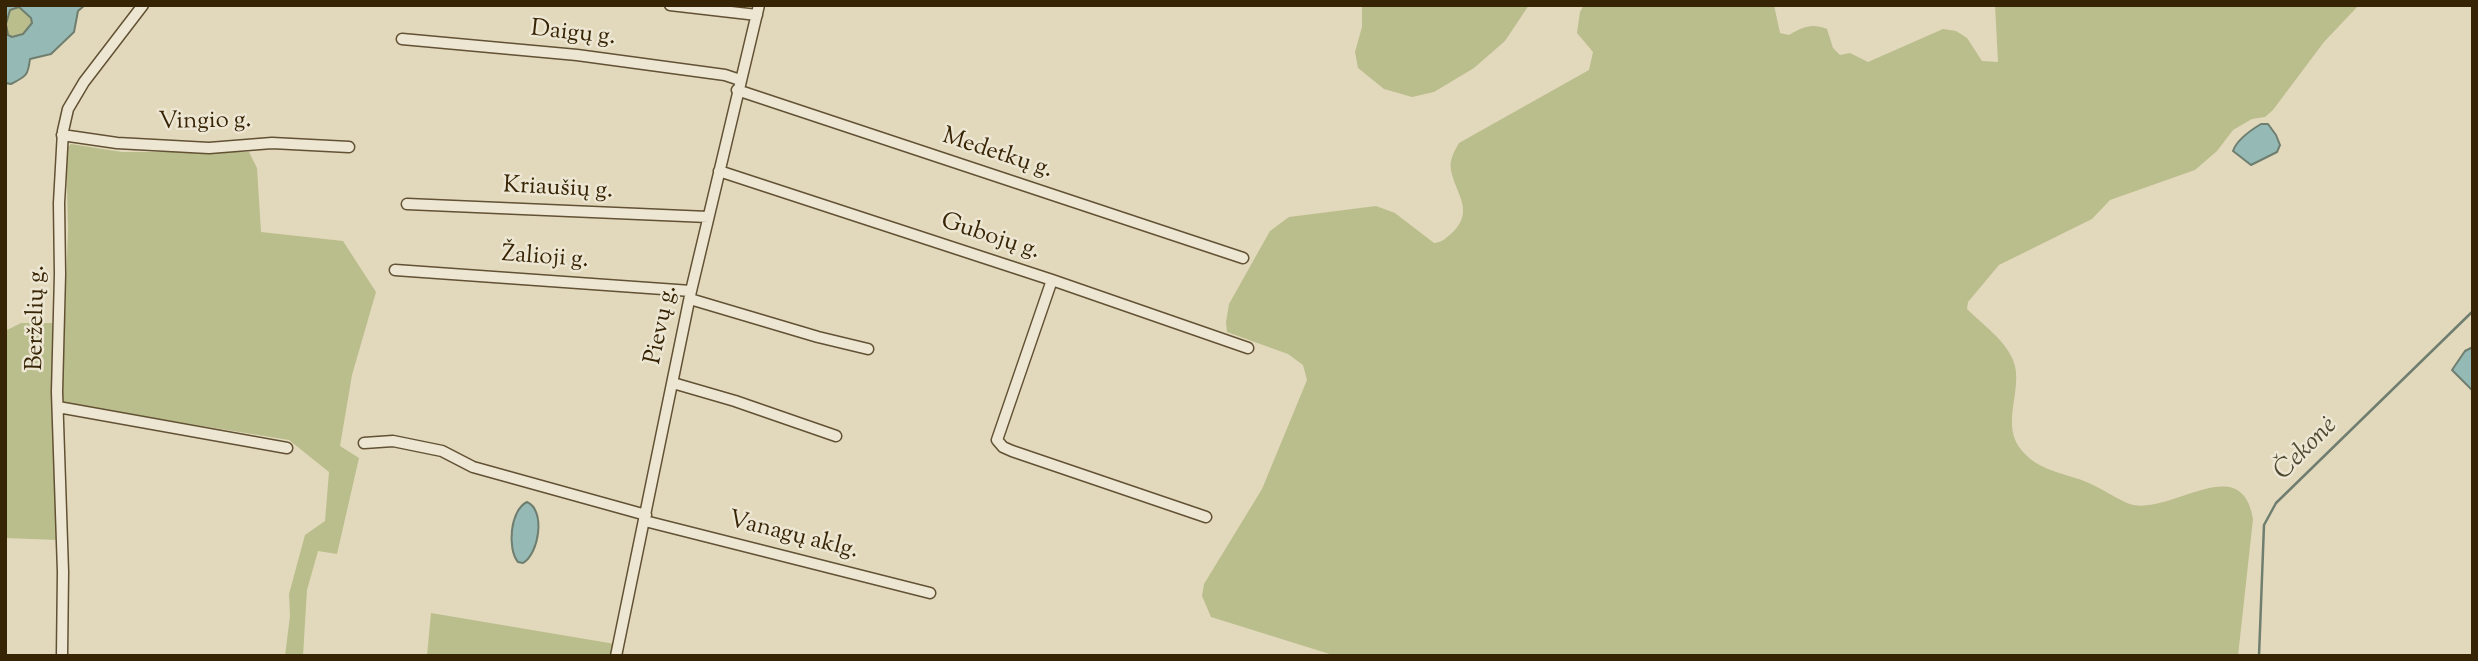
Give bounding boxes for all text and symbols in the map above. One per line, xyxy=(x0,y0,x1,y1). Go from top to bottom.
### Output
street label: Daigų g. xyxy=(529,16,617,54)
street label: Vingio g. xyxy=(158,108,252,138)
street label: Medetkų g. xyxy=(938,124,1056,186)
street label: Kriaušių g. xyxy=(502,173,614,207)
street label: Gubojų g. xyxy=(937,208,1043,268)
street label: Žalioji g. xyxy=(500,242,590,276)
street label: Berželių g. xyxy=(23,265,53,371)
street label: Pievų g. xyxy=(641,283,685,367)
water label: Čekonė xyxy=(2269,412,2345,488)
street label: Vanagų aklg. xyxy=(725,507,861,567)

